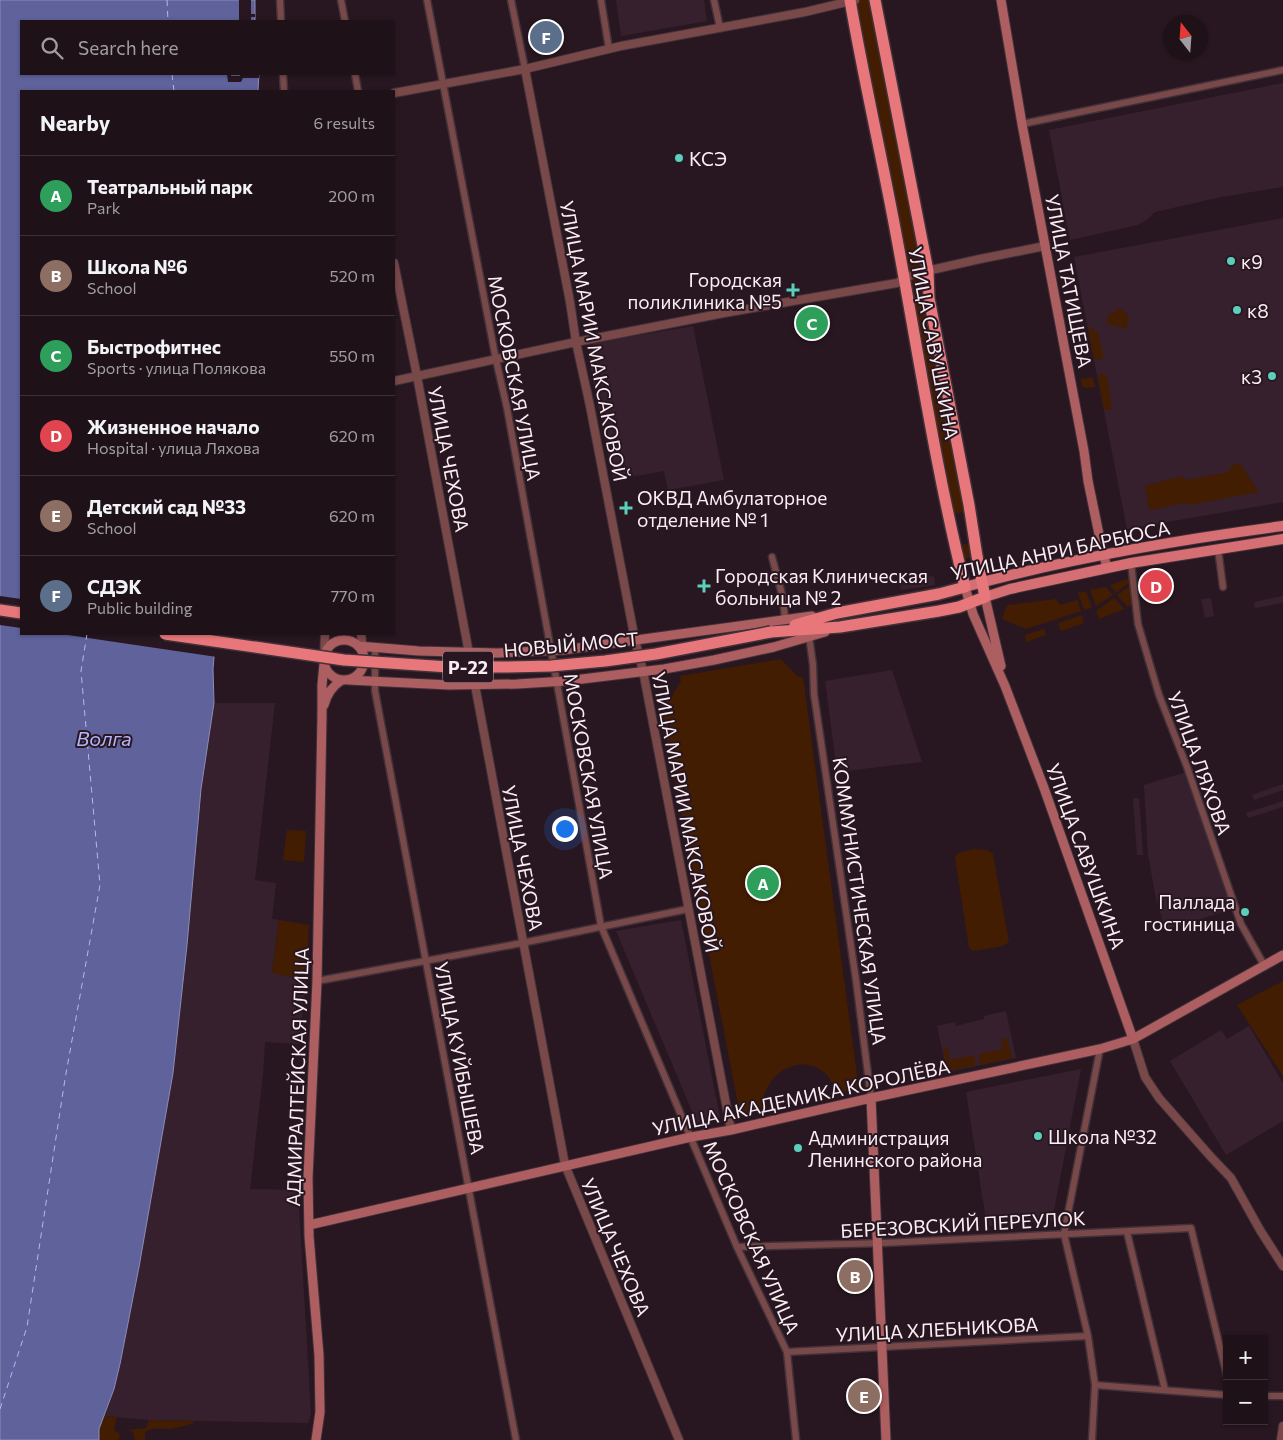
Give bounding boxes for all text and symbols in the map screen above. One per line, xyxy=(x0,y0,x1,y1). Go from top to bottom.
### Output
north arrow xyxy=(1163,15,1208,60)
pin: F xyxy=(530,18,562,56)
search box xyxy=(20,20,395,75)
icon: search xyxy=(38,34,66,62)
text: Search here xyxy=(78,36,178,59)
text: Nearby xyxy=(40,110,110,135)
text: 6 results xyxy=(314,113,375,132)
place label: КСЭ xyxy=(689,147,727,170)
marker: КСЭ xyxy=(673,152,685,164)
text: Театральный парк xyxy=(87,175,253,198)
text: A xyxy=(50,186,62,205)
text: 200 m xyxy=(328,186,375,205)
street label: УЛИЦА ТАТИЩЕВА xyxy=(1041,192,1097,370)
text: Park xyxy=(87,198,120,217)
street label: УЛИЦА МАРИИ МАКСАКОВОЙ xyxy=(555,199,633,483)
street label: УЛИЦА САВУШКИНА xyxy=(904,245,964,441)
place label: к9 xyxy=(1241,250,1263,273)
text: Школа №6 xyxy=(87,255,188,278)
marker: к9 xyxy=(1225,255,1237,267)
text: B xyxy=(51,266,61,285)
text: 520 m xyxy=(330,266,375,285)
place label: Городская поликлиника №5 xyxy=(628,268,782,313)
street label: МОСКОВСКАЯ УЛИЦА xyxy=(484,273,546,483)
text: School xyxy=(87,278,137,297)
marker: Городская поликлиника №5 xyxy=(786,283,800,297)
place label: к8 xyxy=(1247,299,1269,322)
pin: C xyxy=(796,304,828,342)
marker: к8 xyxy=(1231,304,1243,316)
text: Быстрофитнес xyxy=(87,335,221,358)
text: C xyxy=(51,346,61,365)
text: 550 m xyxy=(329,346,375,365)
text: Sports · улица Полякова xyxy=(87,358,266,377)
place label: к3 xyxy=(1241,365,1262,388)
marker: к3 xyxy=(1266,370,1278,382)
street label: УЛИЦА ЧЕХОВА xyxy=(424,384,474,534)
text: Жизненное начало xyxy=(87,415,260,438)
text: D xyxy=(50,426,62,445)
text: 620 m xyxy=(329,426,375,445)
text: Hospital · улица Ляхова xyxy=(87,438,260,457)
place label: ОКВД Амбулаторное отделение № 1 xyxy=(637,486,827,531)
text: Детский сад №33 xyxy=(87,495,246,518)
marker: ОКВД Амбулаторное отделение № 1 xyxy=(619,501,633,515)
text: E xyxy=(51,506,61,525)
text: 620 m xyxy=(329,506,375,525)
street label: УЛИЦА АНРИ БАРБЮСА xyxy=(948,515,1172,585)
text: School xyxy=(87,518,137,537)
place label: Городская Клиническая больница № 2 xyxy=(715,564,928,609)
pin: D xyxy=(1140,567,1172,605)
text: СДЭК xyxy=(87,575,142,598)
marker: Городская Клиническая больница № 2 xyxy=(697,579,711,593)
text: F xyxy=(51,586,61,605)
text: 770 m xyxy=(331,586,375,605)
text: Public building xyxy=(87,598,192,617)
street label: НОВЫЙ МОСТ xyxy=(502,627,640,661)
road number: Р-22 xyxy=(443,652,493,682)
street label: УЛИЦА МАРИИ МАКСАКОВОЙ xyxy=(647,670,725,954)
street label: МОСКОВСКАЯ УЛИЦА xyxy=(560,671,618,881)
street label: УЛИЦА ЛЯХОВА xyxy=(1163,688,1237,838)
water label: Волга xyxy=(76,726,132,750)
street label: КОММУНИСТИЧЕСКАЯ УЛИЦА xyxy=(828,756,892,1046)
street label: УЛИЦА САВУШКИНА xyxy=(1042,760,1130,952)
street label: УЛИЦА ЧЕХОВА xyxy=(498,783,548,933)
your location xyxy=(552,816,578,842)
pin: A xyxy=(747,864,779,902)
place label: Паллада гостиница xyxy=(1144,890,1235,935)
marker: Паллада гостиница xyxy=(1239,906,1251,918)
street label: АДМИРАЛТЕЙСКАЯ УЛИЦА xyxy=(281,947,313,1207)
street label: УЛИЦА КУЙБЫШЕВА xyxy=(430,960,490,1156)
street label: УЛИЦА АКАДЕМИКА КОРОЛЁВА xyxy=(650,1054,952,1140)
place label: Школа №32 xyxy=(1048,1125,1157,1148)
place label: Администрация Ленинского района xyxy=(808,1126,982,1171)
marker: Школа №32 xyxy=(1032,1130,1044,1142)
street label: МОСКОВСКАЯ УЛИЦА xyxy=(699,1137,805,1337)
marker: Администрация Ленинского района xyxy=(792,1142,804,1154)
street label: УЛИЦА ЧЕХОВА xyxy=(576,1174,656,1320)
street label: БЕРЕЗОВСКИЙ ПЕРЕУЛОК xyxy=(840,1206,1086,1242)
pin: B xyxy=(839,1257,871,1295)
street label: УЛИЦА ХЛЕБНИКОВА xyxy=(835,1312,1039,1346)
map controls xyxy=(1223,1335,1268,1425)
button: + xyxy=(1223,1335,1268,1380)
pin: E xyxy=(848,1377,880,1415)
button: − xyxy=(1223,1380,1268,1425)

